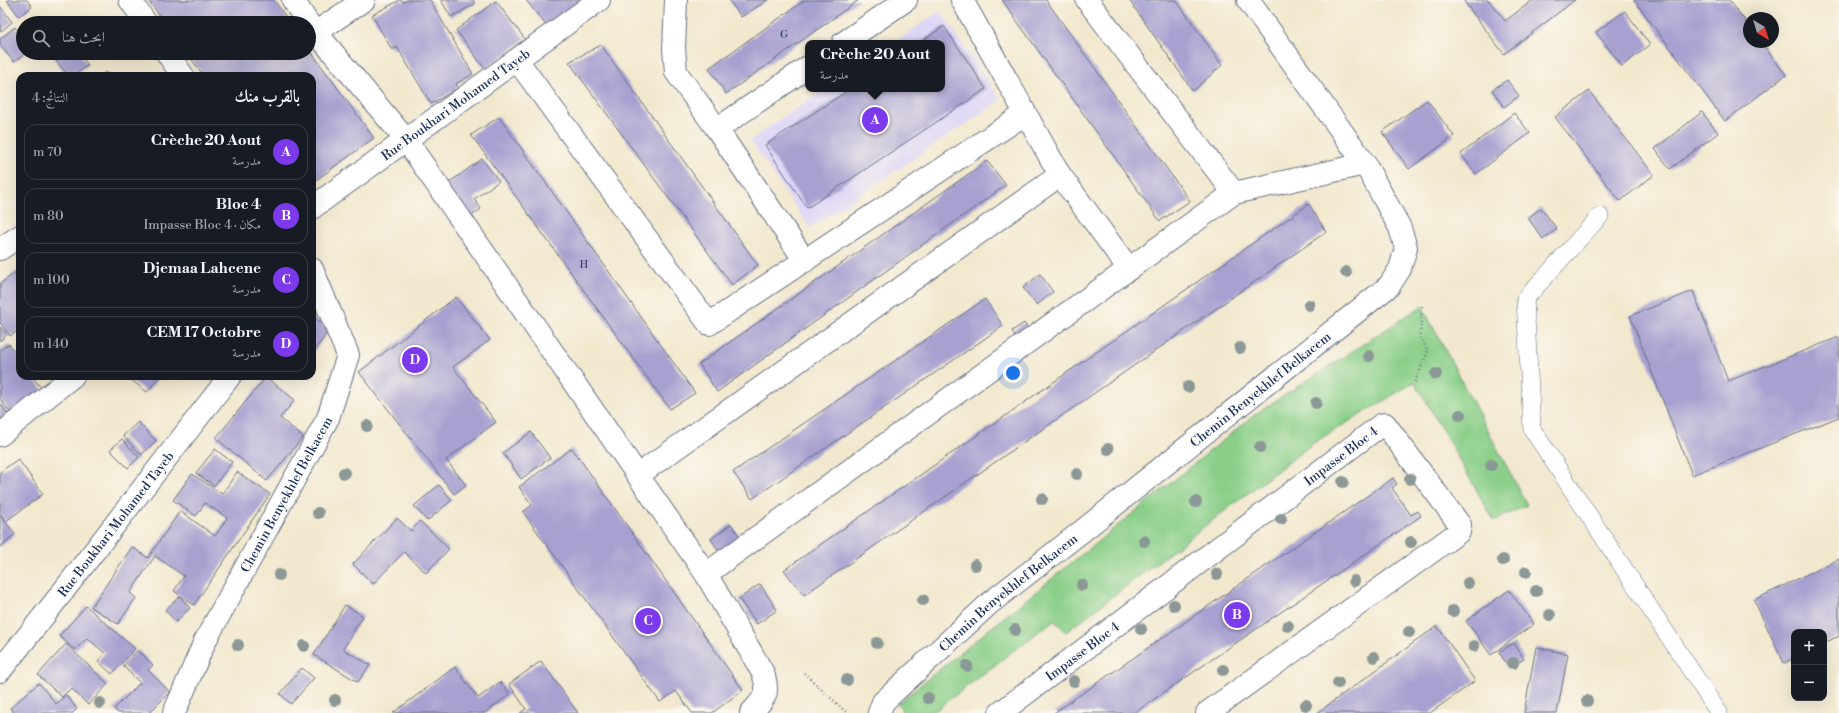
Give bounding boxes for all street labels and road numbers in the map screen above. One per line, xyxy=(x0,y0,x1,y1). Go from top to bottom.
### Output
street label: Rue Boukhari Mohamed Tayeb xyxy=(378,46,533,164)
street label: Chemin Benyekhlef Belkacem xyxy=(1187,328,1335,451)
street label: Chemin Benyekhlef Belkacem xyxy=(237,413,337,576)
street label: Impasse Bloc 4 xyxy=(1301,423,1382,489)
street label: Rue Boukhari Mohamed Tayeb xyxy=(55,449,178,600)
street label: Chemin Benyekhlef Belkacem xyxy=(936,530,1081,655)
street label: Impasse Bloc 4 xyxy=(1043,619,1123,685)

